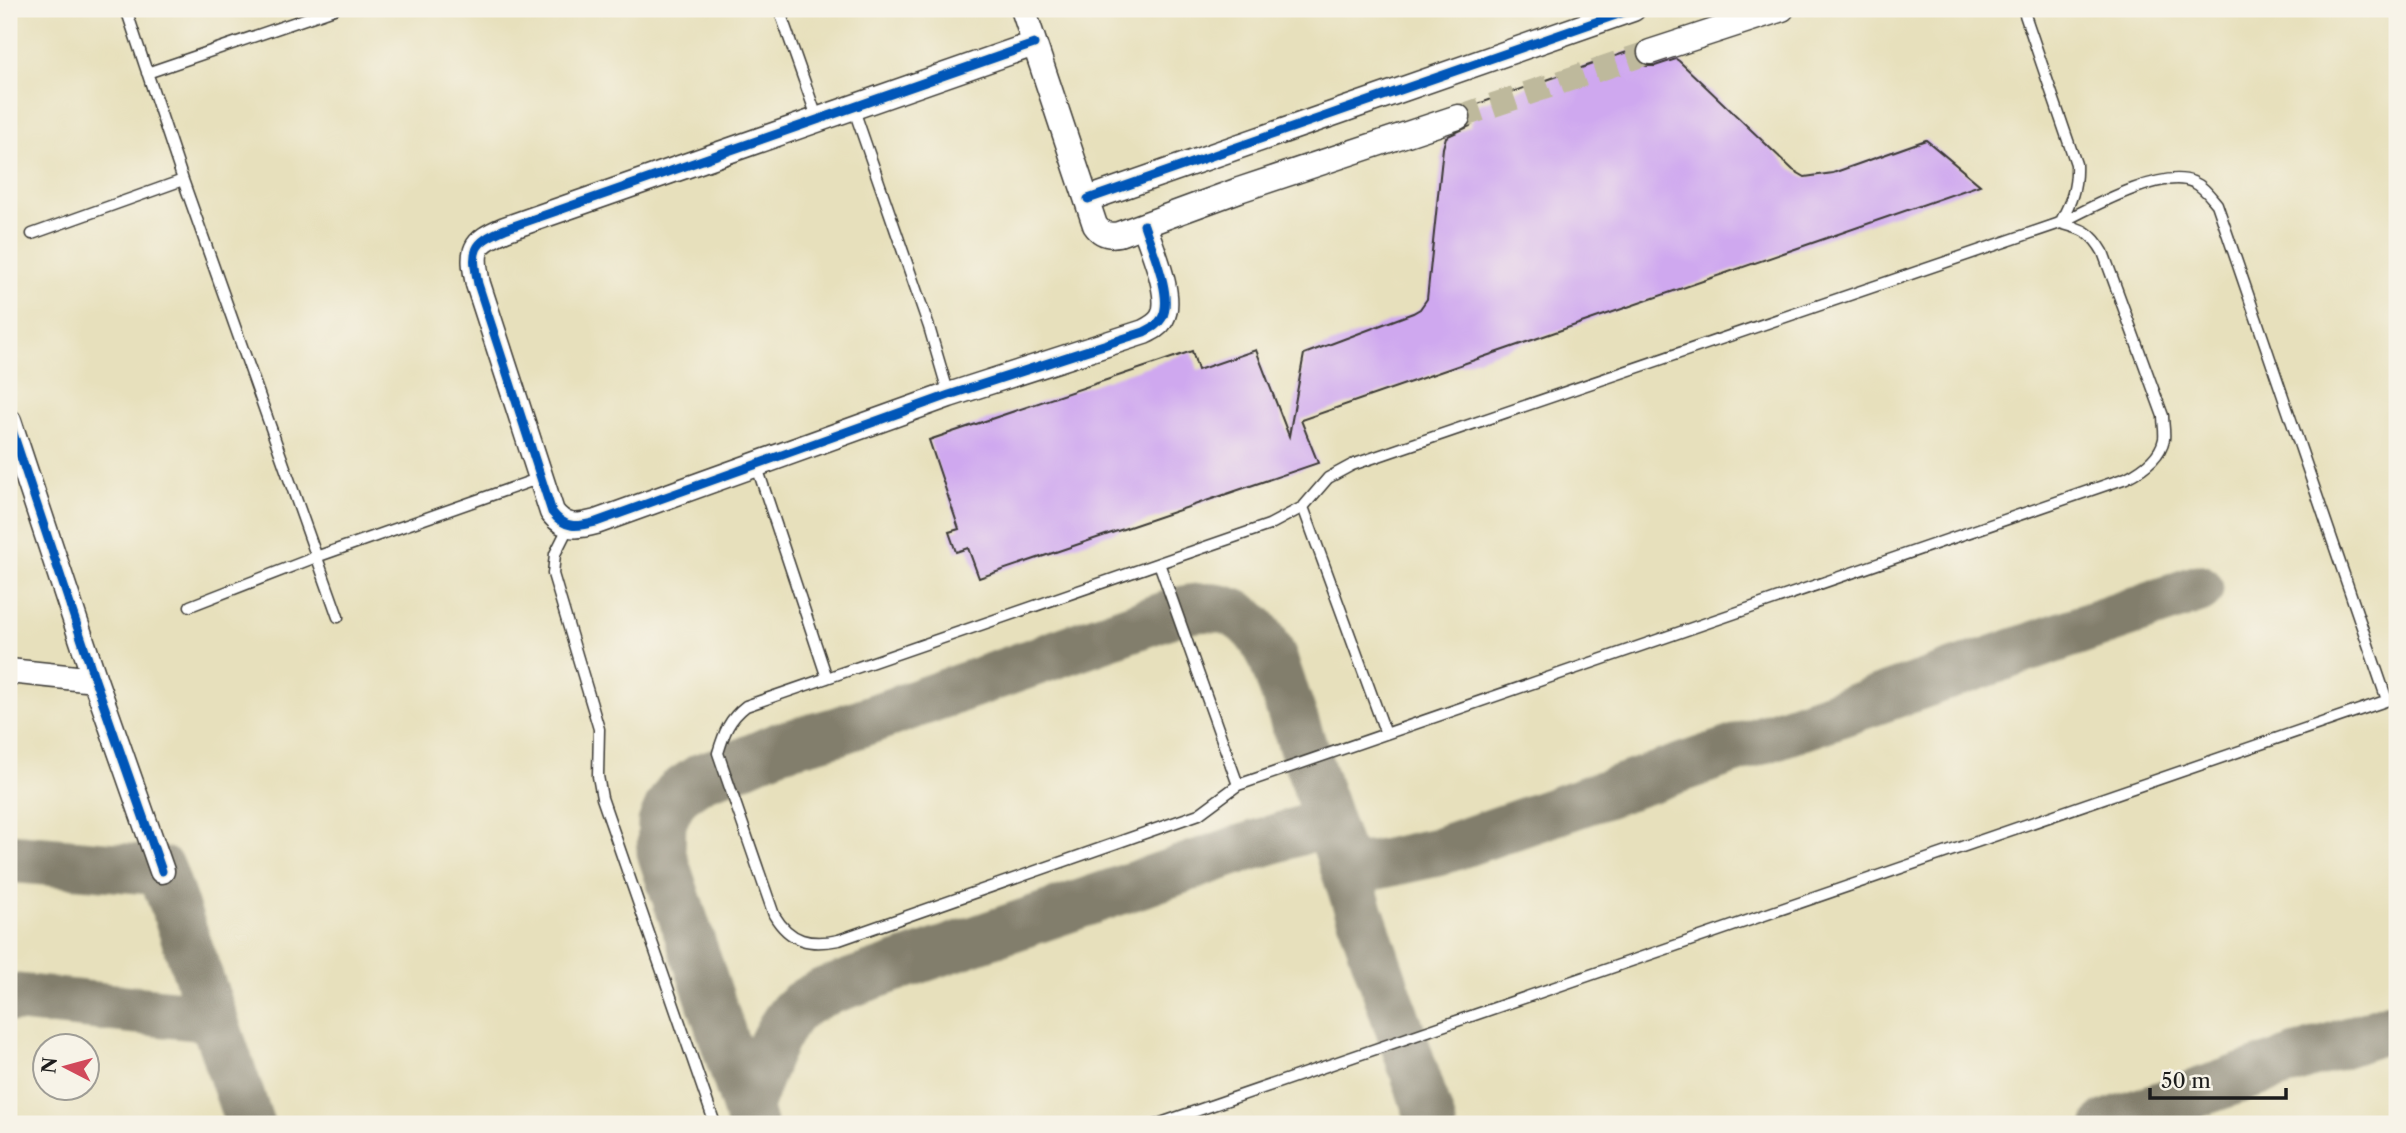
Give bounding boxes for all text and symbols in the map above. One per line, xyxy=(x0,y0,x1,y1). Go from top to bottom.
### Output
north arrow xyxy=(32,1032,102,1102)
text: N xyxy=(37,1056,62,1075)
scale bar xyxy=(2150,1056,2287,1100)
text: 50 m xyxy=(2161,1068,2211,1093)

